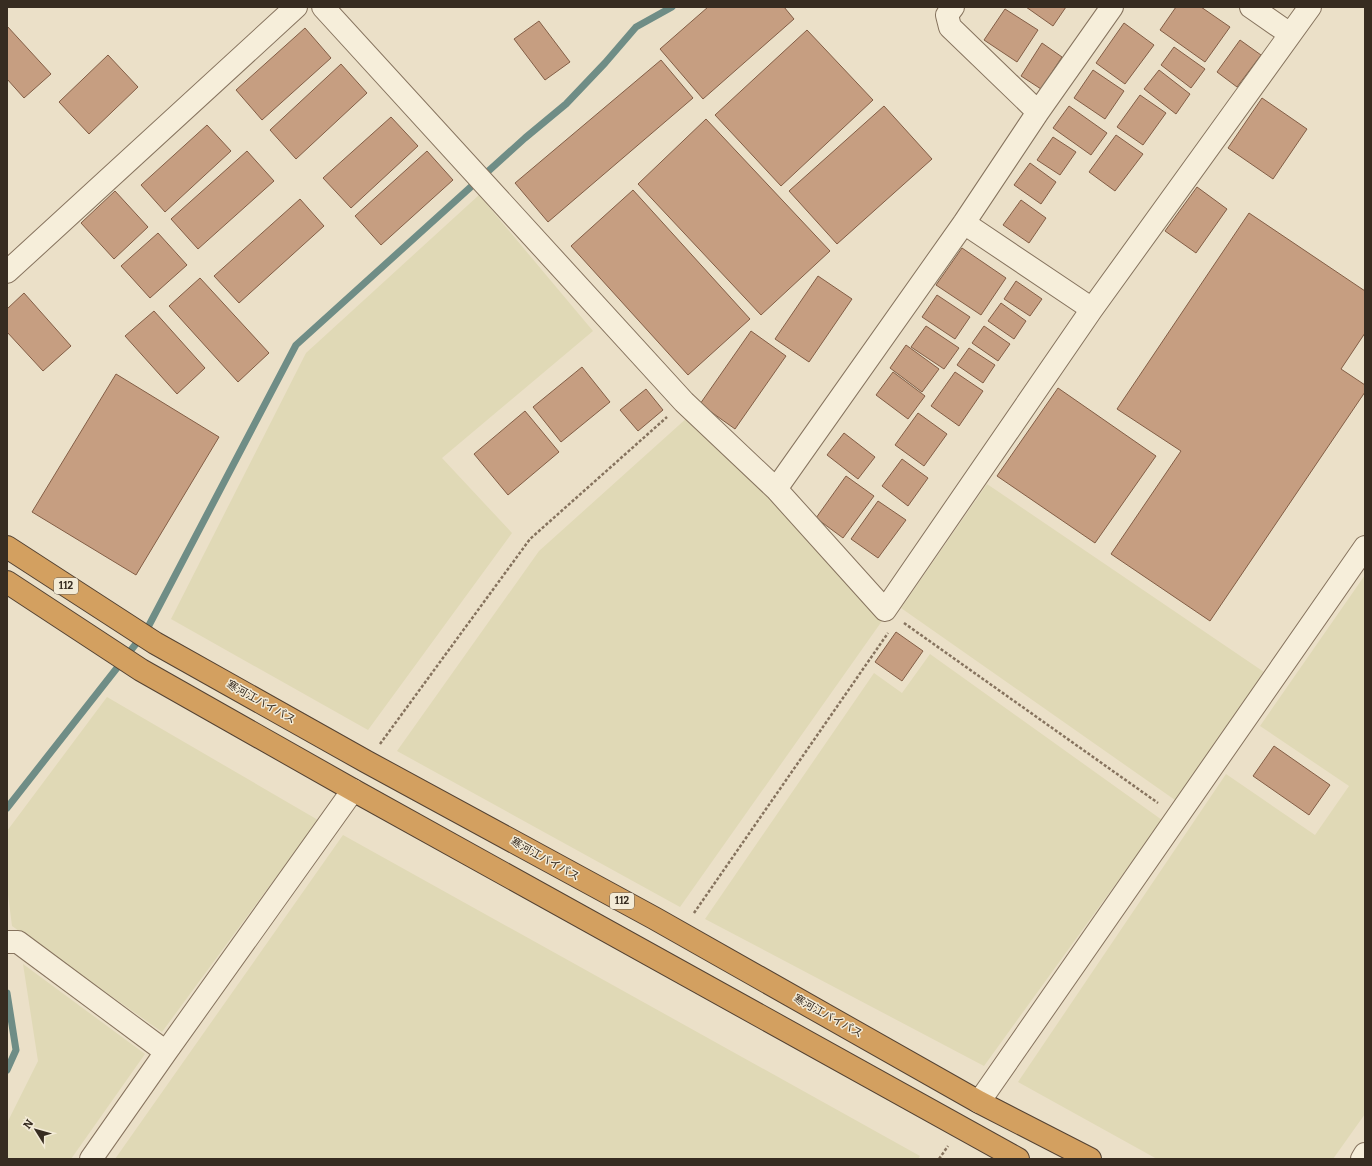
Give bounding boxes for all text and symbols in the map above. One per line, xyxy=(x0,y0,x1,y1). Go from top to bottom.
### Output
road number: 112 xyxy=(54,578,78,594)
street label: 寒河江バイパス xyxy=(224,678,298,726)
street label: 寒河江バイパス xyxy=(508,835,582,883)
road number: 112 xyxy=(610,893,634,909)
street label: 寒河江バイパス xyxy=(791,992,865,1040)
north arrow xyxy=(16,1110,56,1150)
text: N xyxy=(21,1117,36,1132)

